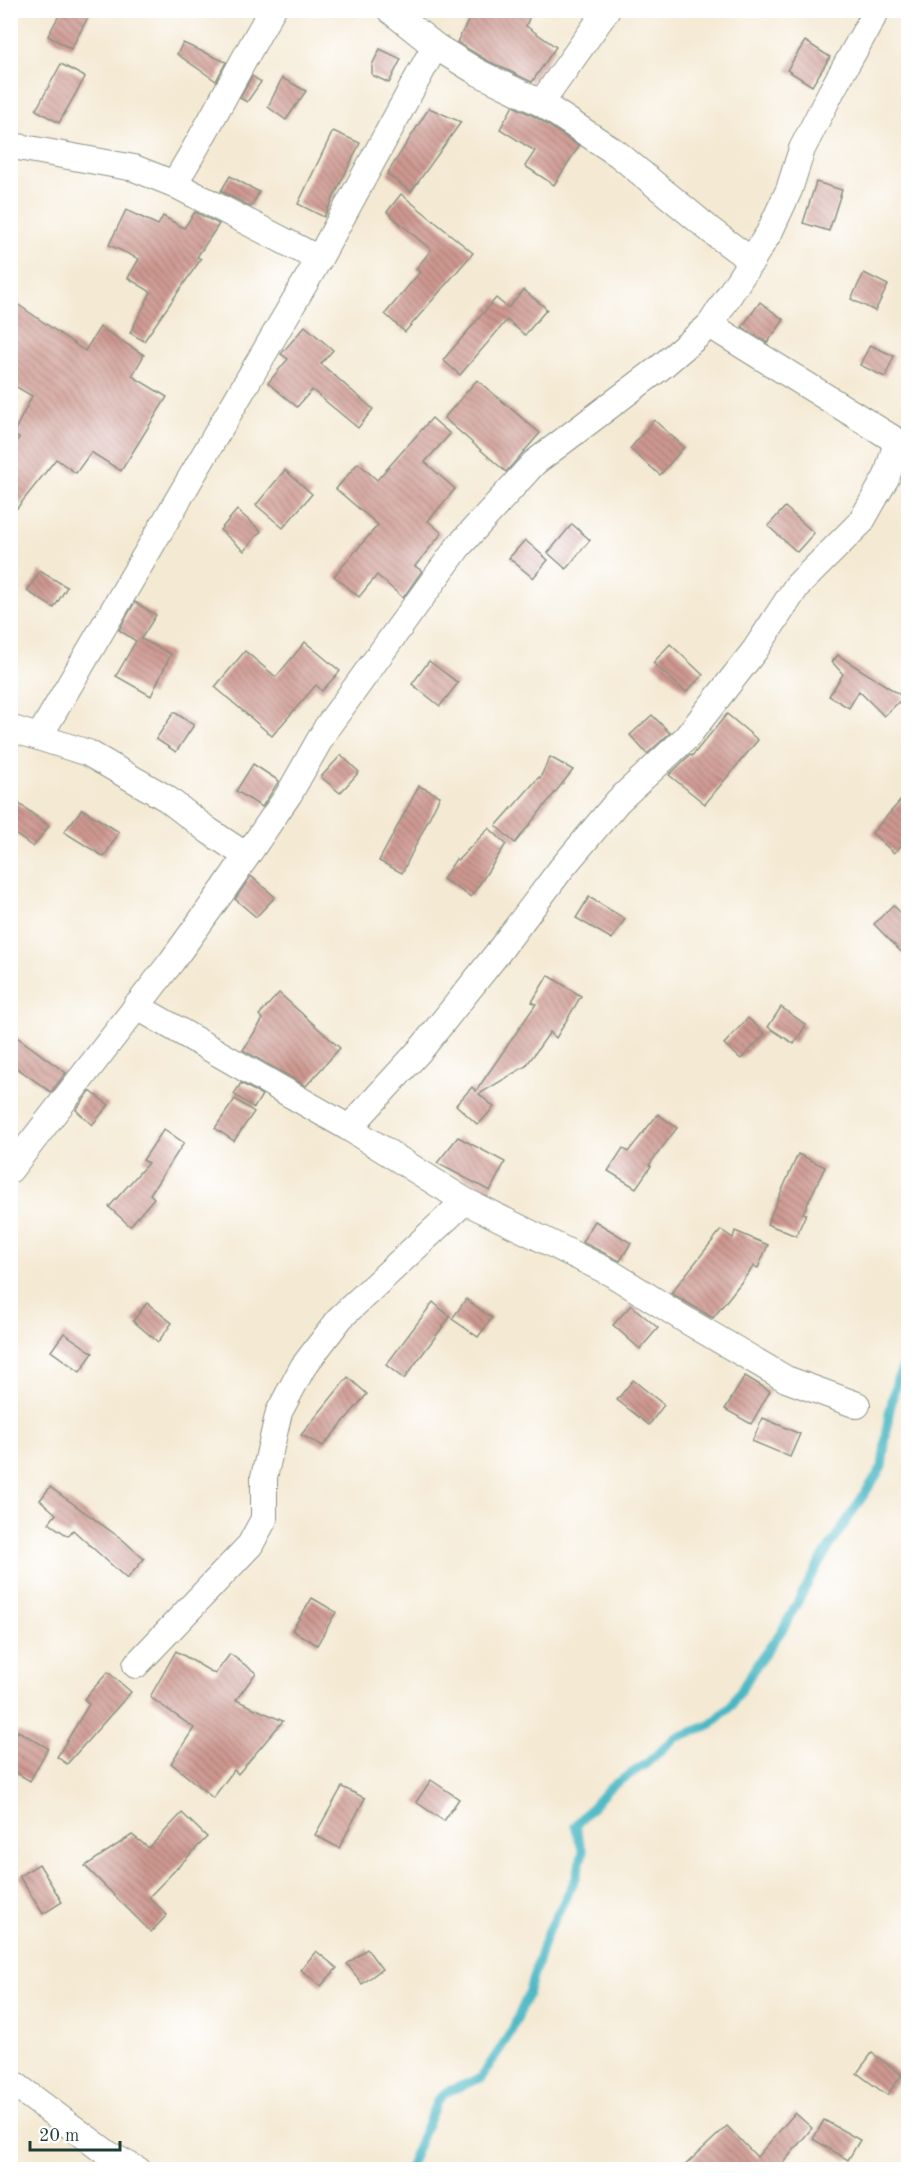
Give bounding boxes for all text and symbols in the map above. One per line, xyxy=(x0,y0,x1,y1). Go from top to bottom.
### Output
scale bar xyxy=(30,2114,120,2152)
text: 20 m xyxy=(39,2127,79,2145)

